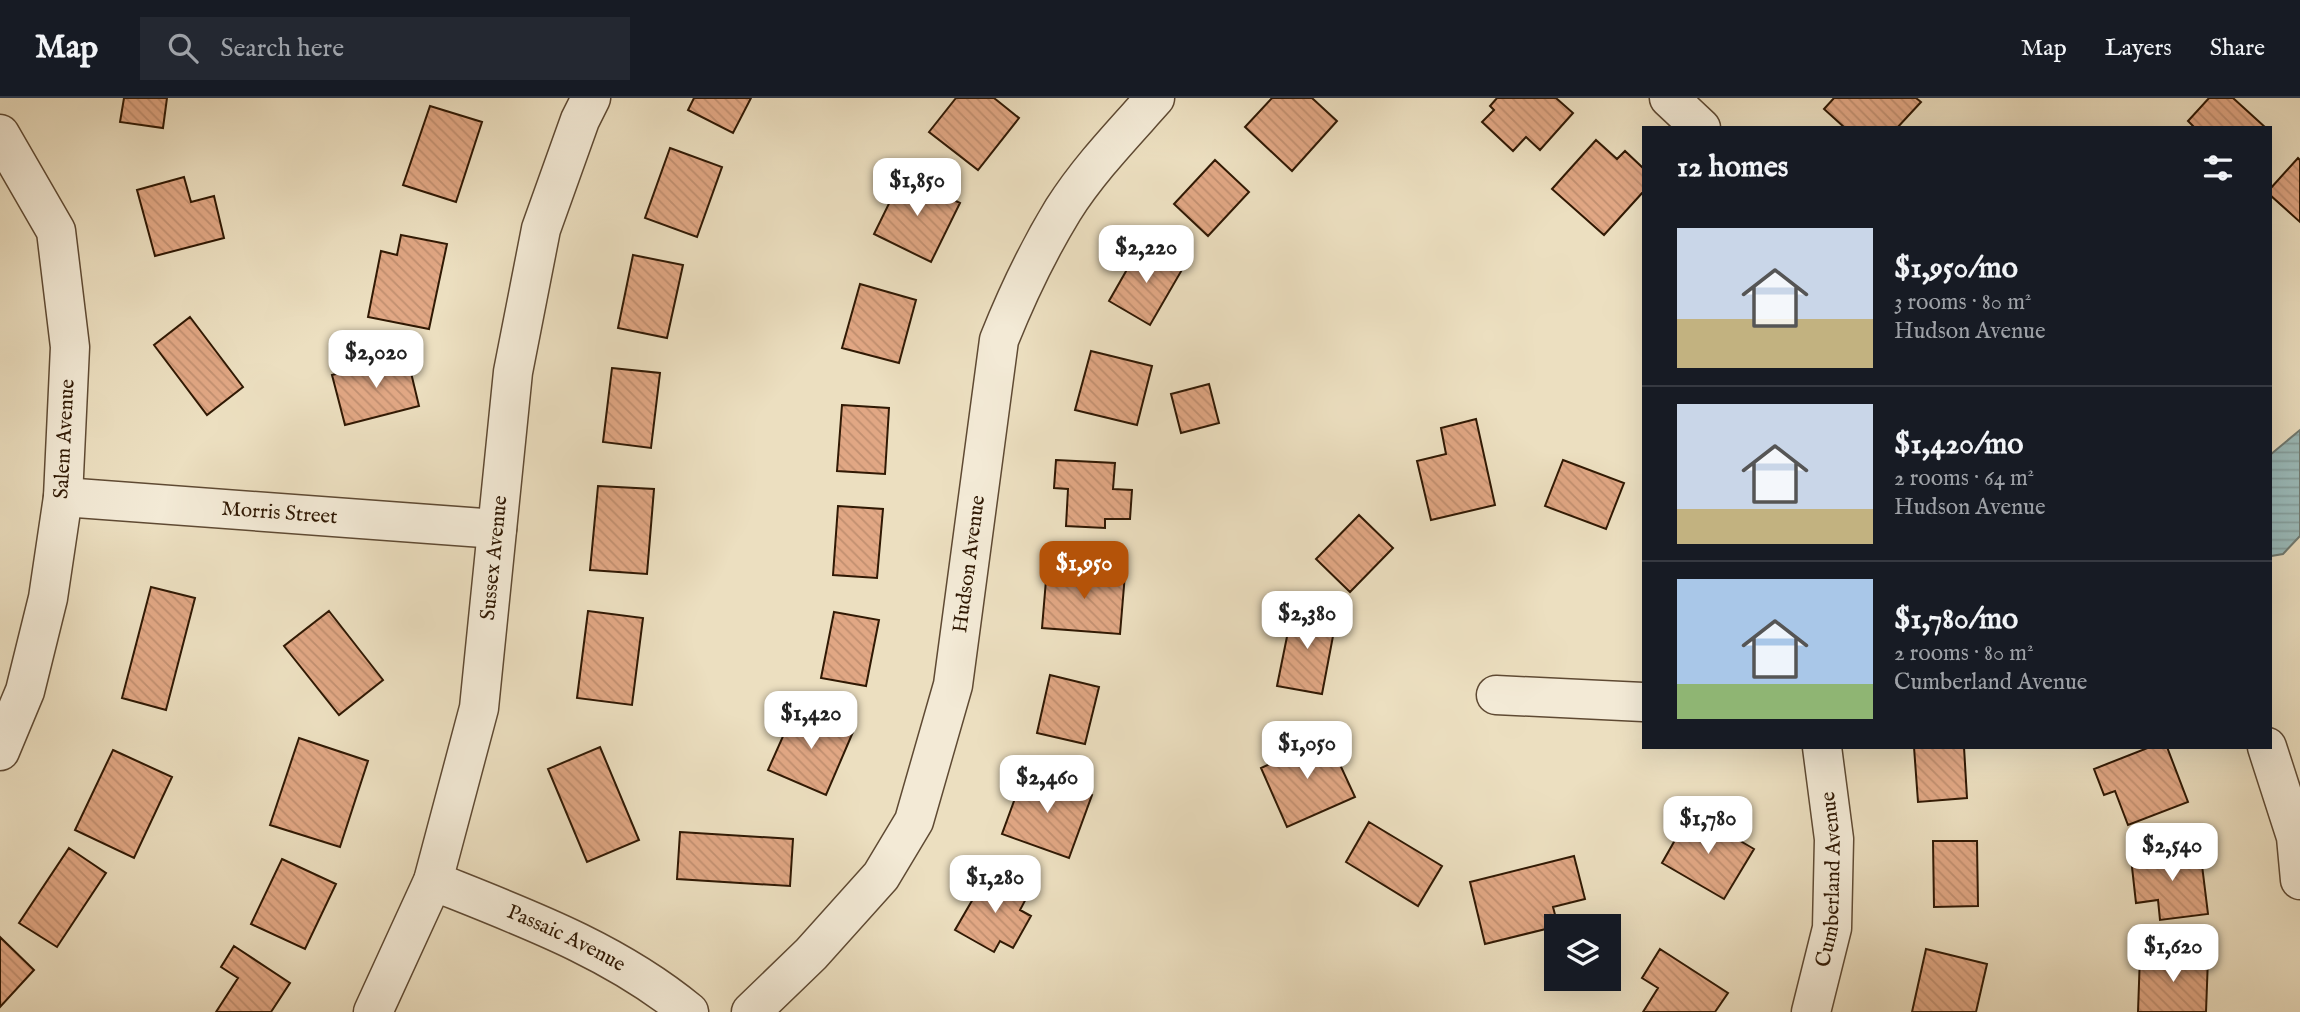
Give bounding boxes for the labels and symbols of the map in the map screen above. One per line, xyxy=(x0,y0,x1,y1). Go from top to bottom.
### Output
pin: $1,850 xyxy=(860,158,974,218)
pin: $2,220 xyxy=(1089,226,1203,285)
pin: $2,020 xyxy=(319,330,433,390)
street label: Salem Avenue xyxy=(48,378,82,500)
street label: Hudson Avenue xyxy=(947,493,992,634)
street label: Sussex Avenue xyxy=(474,494,514,621)
street label: Morris Street xyxy=(221,495,338,531)
pin: $1,950 xyxy=(1027,542,1141,601)
pin: $2,380 xyxy=(1250,592,1364,651)
pin: $1,420 xyxy=(754,692,868,751)
pin: $1,050 xyxy=(1250,722,1364,781)
pin: $2,460 xyxy=(990,756,1104,815)
street label: Cumberland Avenue xyxy=(1809,790,1848,970)
pin: $1,780 xyxy=(1651,796,1765,856)
pin: $2,540 xyxy=(2115,824,2229,883)
pin: $1,280 xyxy=(938,856,1052,915)
street label: Passaic Avenue xyxy=(503,899,631,978)
pin: $1,620 xyxy=(2116,924,2230,984)

